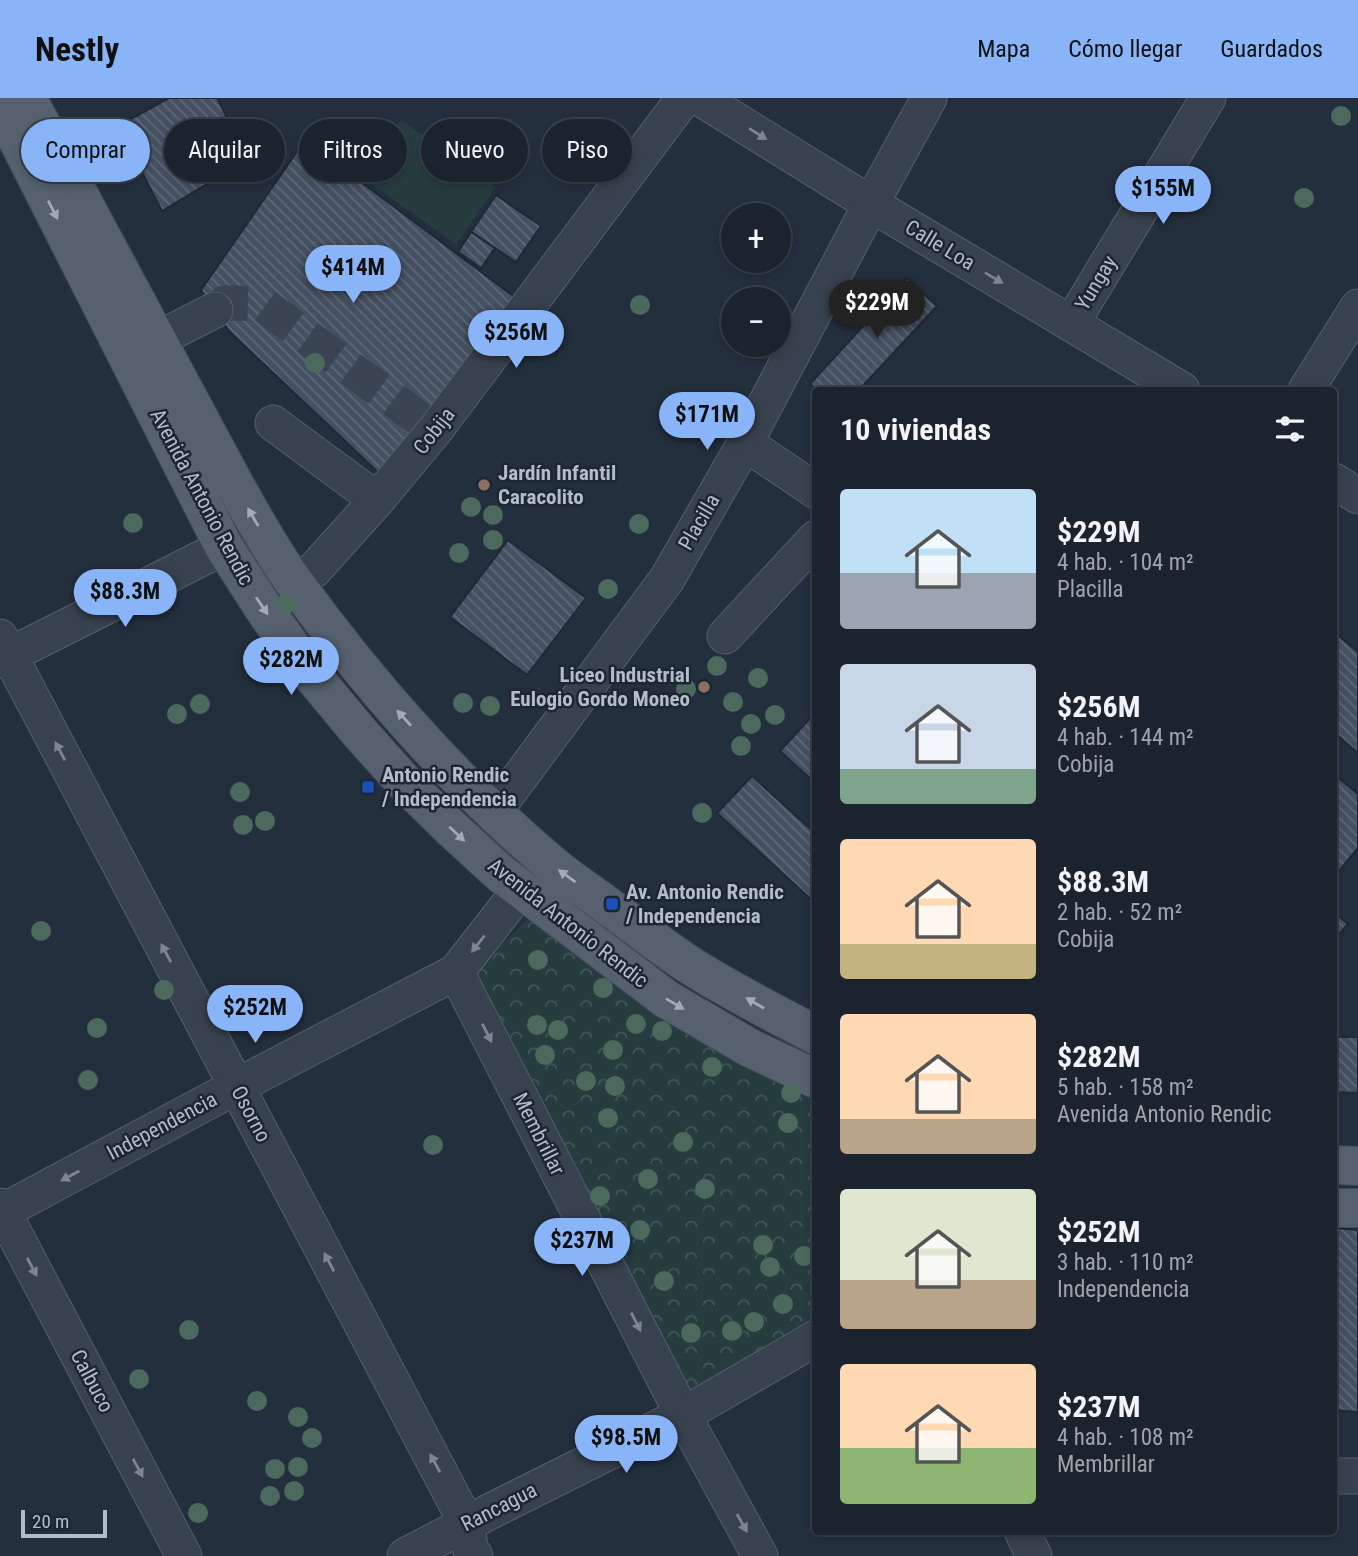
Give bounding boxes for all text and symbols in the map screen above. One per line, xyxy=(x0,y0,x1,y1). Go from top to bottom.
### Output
text: Nestly xyxy=(35,30,119,69)
text: Mapa xyxy=(977,35,1030,63)
text: Cómo llegar xyxy=(1068,35,1182,63)
text: Guardados xyxy=(1220,35,1323,63)
chip: Comprar xyxy=(21,119,150,182)
chip: Alquilar xyxy=(164,119,285,182)
chip: Filtros xyxy=(299,119,407,182)
chip: Nuevo xyxy=(421,119,528,182)
chip: Piso xyxy=(542,119,632,182)
one-way arrow xyxy=(748,127,767,140)
pin: $155M xyxy=(1114,166,1212,226)
text: $155M xyxy=(1131,175,1195,202)
one-way arrow xyxy=(48,200,59,220)
map controls xyxy=(721,203,791,357)
button: + xyxy=(721,203,791,273)
street label: Calle Loa xyxy=(901,215,979,275)
pin: $414M xyxy=(304,246,402,305)
street label: Yungay xyxy=(1070,251,1122,315)
text: $414M xyxy=(321,254,385,281)
one-way arrow xyxy=(984,271,1003,284)
pin: $229M xyxy=(828,280,926,340)
button: − xyxy=(721,287,791,357)
text: $229M xyxy=(845,289,909,316)
pin: $256M xyxy=(467,310,565,370)
text: $256M xyxy=(484,319,548,346)
pin: $171M xyxy=(658,392,756,452)
text: $171M xyxy=(675,401,739,428)
street label: Cobija xyxy=(408,403,460,459)
street label: Avenida Antonio Rendic xyxy=(145,405,259,589)
icon: filters xyxy=(1271,410,1309,448)
text: 10 viviendas xyxy=(840,412,991,447)
place label: Jardín Infantil Caracolito xyxy=(498,461,616,509)
marker: Jardín Infantil Caracolito xyxy=(476,477,492,493)
street label: Placilla xyxy=(673,490,725,554)
one-way arrow xyxy=(247,507,259,526)
text: $229M xyxy=(1057,514,1140,549)
icon: home xyxy=(896,517,980,601)
text: 4 hab. · 104 m² xyxy=(1057,549,1194,576)
pin: $88.3M xyxy=(68,570,182,629)
text: Placilla xyxy=(1057,576,1124,603)
text: $88.3M xyxy=(90,578,160,605)
one-way arrow xyxy=(255,596,268,615)
pin: $282M xyxy=(242,638,340,697)
text: $282M xyxy=(259,646,323,673)
place label: Liceo Industrial Eulogio Gordo Moneo xyxy=(510,663,690,711)
marker: Liceo Industrial Eulogio Gordo Moneo xyxy=(696,679,712,695)
text: $256M xyxy=(1057,689,1140,724)
icon: home xyxy=(896,692,980,776)
one-way arrow xyxy=(396,709,412,727)
text: 4 hab. · 144 m² xyxy=(1057,724,1194,751)
one-way arrow xyxy=(54,741,66,761)
text: Cobija xyxy=(1057,751,1114,778)
place label: Antonio Rendic / Independencia xyxy=(381,763,517,811)
marker: Antonio Rendic / Independencia xyxy=(360,779,376,795)
one-way arrow xyxy=(448,826,466,842)
street label: Avenida Antonio Rendic xyxy=(483,853,653,993)
text: $88.3M xyxy=(1057,864,1149,899)
icon: home xyxy=(896,867,980,951)
one-way arrow xyxy=(558,869,576,883)
place label: Av. Antonio Rendic / Independencia xyxy=(625,880,784,928)
marker: Av. Antonio Rendic / Independencia xyxy=(604,896,620,912)
text: 2 hab. · 52 m² xyxy=(1057,899,1182,926)
text: Cobija xyxy=(1057,926,1114,953)
one-way arrow xyxy=(471,934,486,952)
one-way arrow xyxy=(160,943,172,962)
pin: $252M xyxy=(206,986,304,1045)
text: $252M xyxy=(223,994,287,1021)
one-way arrow xyxy=(746,997,765,1009)
one-way arrow xyxy=(665,998,684,1010)
one-way arrow xyxy=(482,1023,493,1043)
text: $282M xyxy=(1057,1039,1140,1074)
icon: home xyxy=(896,1042,980,1126)
text: 5 hab. · 158 m² xyxy=(1057,1074,1194,1101)
street label: Osorno xyxy=(226,1082,276,1146)
street label: Independencia xyxy=(103,1087,221,1165)
street label: Membrillar xyxy=(508,1089,570,1179)
text: Avenida Antonio Rendic xyxy=(1057,1101,1272,1128)
one-way arrow xyxy=(60,1170,80,1182)
text: $252M xyxy=(1057,1214,1140,1249)
icon: home xyxy=(896,1217,980,1301)
pin: $237M xyxy=(533,1218,631,1278)
text: $237M xyxy=(550,1227,614,1254)
text: 3 hab. · 110 m² xyxy=(1057,1249,1194,1276)
one-way arrow xyxy=(324,1252,335,1272)
one-way arrow xyxy=(26,1257,37,1277)
text: Independencia xyxy=(1057,1276,1190,1303)
one-way arrow xyxy=(630,1312,642,1332)
street label: Calbuco xyxy=(66,1346,118,1416)
text: $237M xyxy=(1057,1389,1140,1424)
icon: home xyxy=(896,1392,980,1476)
pin: $98.5M xyxy=(569,1416,683,1475)
text: $98.5M xyxy=(591,1424,661,1451)
text: 4 hab. · 108 m² xyxy=(1057,1424,1194,1451)
text: Membrillar xyxy=(1057,1451,1155,1478)
one-way arrow xyxy=(430,1453,442,1473)
one-way arrow xyxy=(132,1458,143,1478)
street label: Rancagua xyxy=(457,1478,541,1536)
scale bar xyxy=(21,1507,107,1539)
text: 20 m xyxy=(32,1510,69,1533)
one-way arrow xyxy=(736,1514,748,1533)

